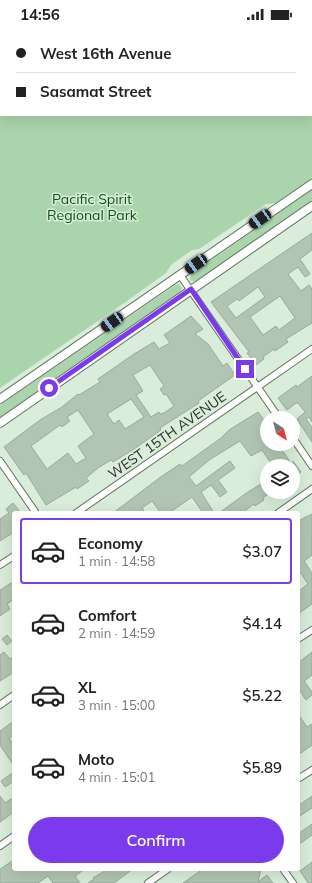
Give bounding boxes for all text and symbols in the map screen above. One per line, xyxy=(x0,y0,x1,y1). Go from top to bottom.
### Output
text: 14:56 xyxy=(20,5,60,24)
text: West 16th Avenue xyxy=(40,44,171,63)
text: Sasamat Street xyxy=(40,82,152,101)
park label: Pacific Spirit Regional Park xyxy=(47,190,138,224)
car xyxy=(247,207,273,231)
car xyxy=(183,252,209,276)
car xyxy=(99,310,125,334)
route end xyxy=(236,360,254,378)
route start xyxy=(40,379,58,397)
street label: WEST 15TH AVENUE xyxy=(104,387,230,483)
north arrow xyxy=(260,411,300,451)
map controls xyxy=(260,411,300,499)
button: layers xyxy=(260,459,300,499)
icon: car xyxy=(30,533,66,569)
text: Economy xyxy=(78,534,143,553)
text: $3.07 xyxy=(242,542,282,561)
text: 1 min · 14:58 xyxy=(78,553,155,569)
icon: car xyxy=(30,605,66,641)
text: Comfort xyxy=(78,606,136,625)
text: $4.14 xyxy=(242,614,282,633)
text: 2 min · 14:59 xyxy=(78,625,155,641)
icon: car xyxy=(30,677,66,713)
text: XL xyxy=(78,678,96,697)
text: $5.22 xyxy=(242,686,282,705)
text: 3 min · 15:00 xyxy=(78,697,155,713)
icon: car xyxy=(30,749,66,785)
text: Moto xyxy=(78,750,114,769)
text: $5.89 xyxy=(242,758,282,777)
text: 4 min · 15:01 xyxy=(78,769,155,785)
button: Confirm xyxy=(28,817,284,863)

